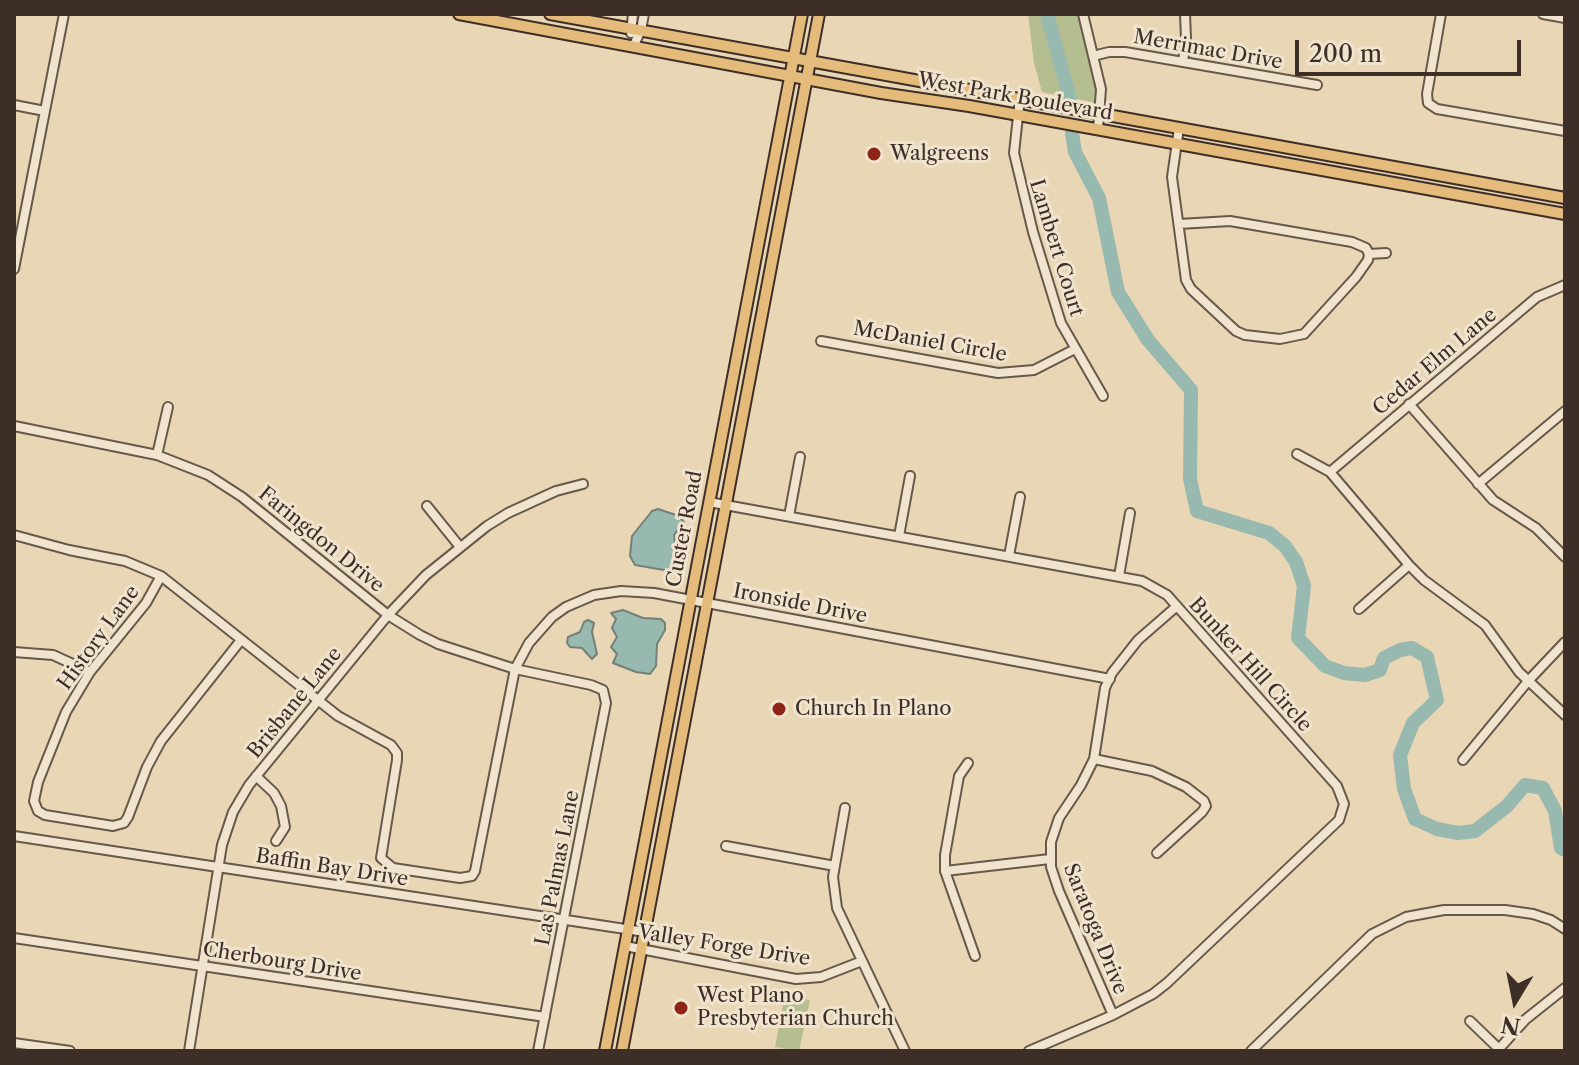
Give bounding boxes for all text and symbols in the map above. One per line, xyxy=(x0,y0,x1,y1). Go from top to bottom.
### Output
scale bar xyxy=(1299,24,1525,74)
street label: Merrimac Drive xyxy=(1132,25,1284,75)
text: 200 m xyxy=(1309,39,1382,68)
street label: West Park Boulevard xyxy=(916,68,1114,126)
place label: Walgreens xyxy=(890,142,989,166)
marker: Walgreens xyxy=(865,145,883,163)
street label: Lambert Court xyxy=(1024,177,1088,319)
street label: Cedar Elm Lane xyxy=(1368,303,1502,421)
street label: McDaniel Circle xyxy=(851,317,1009,367)
street label: Custer Road xyxy=(662,469,708,589)
street label: Faringdon Drive xyxy=(253,482,389,598)
street label: Ironside Drive xyxy=(731,579,869,629)
street label: History Lane xyxy=(53,581,145,695)
street label: Bunker Hill Circle xyxy=(1183,593,1317,737)
street label: Brisbane Lane xyxy=(243,643,347,763)
place label: Church In Plano xyxy=(795,697,952,721)
marker: Church In Plano xyxy=(770,700,788,718)
street label: Las Palmas Lane xyxy=(531,788,585,948)
street label: Baffin Bay Drive xyxy=(254,844,410,892)
street label: Saratoga Drive xyxy=(1058,860,1132,998)
street label: Valley Forge Drive xyxy=(636,921,812,971)
street label: Cherbourg Drive xyxy=(201,938,363,986)
north arrow xyxy=(1475,961,1555,1041)
place label: West Plano Presbyterian Church xyxy=(697,984,894,1031)
marker: West Plano Presbyterian Church xyxy=(672,999,690,1017)
text: N xyxy=(1499,1010,1523,1040)

